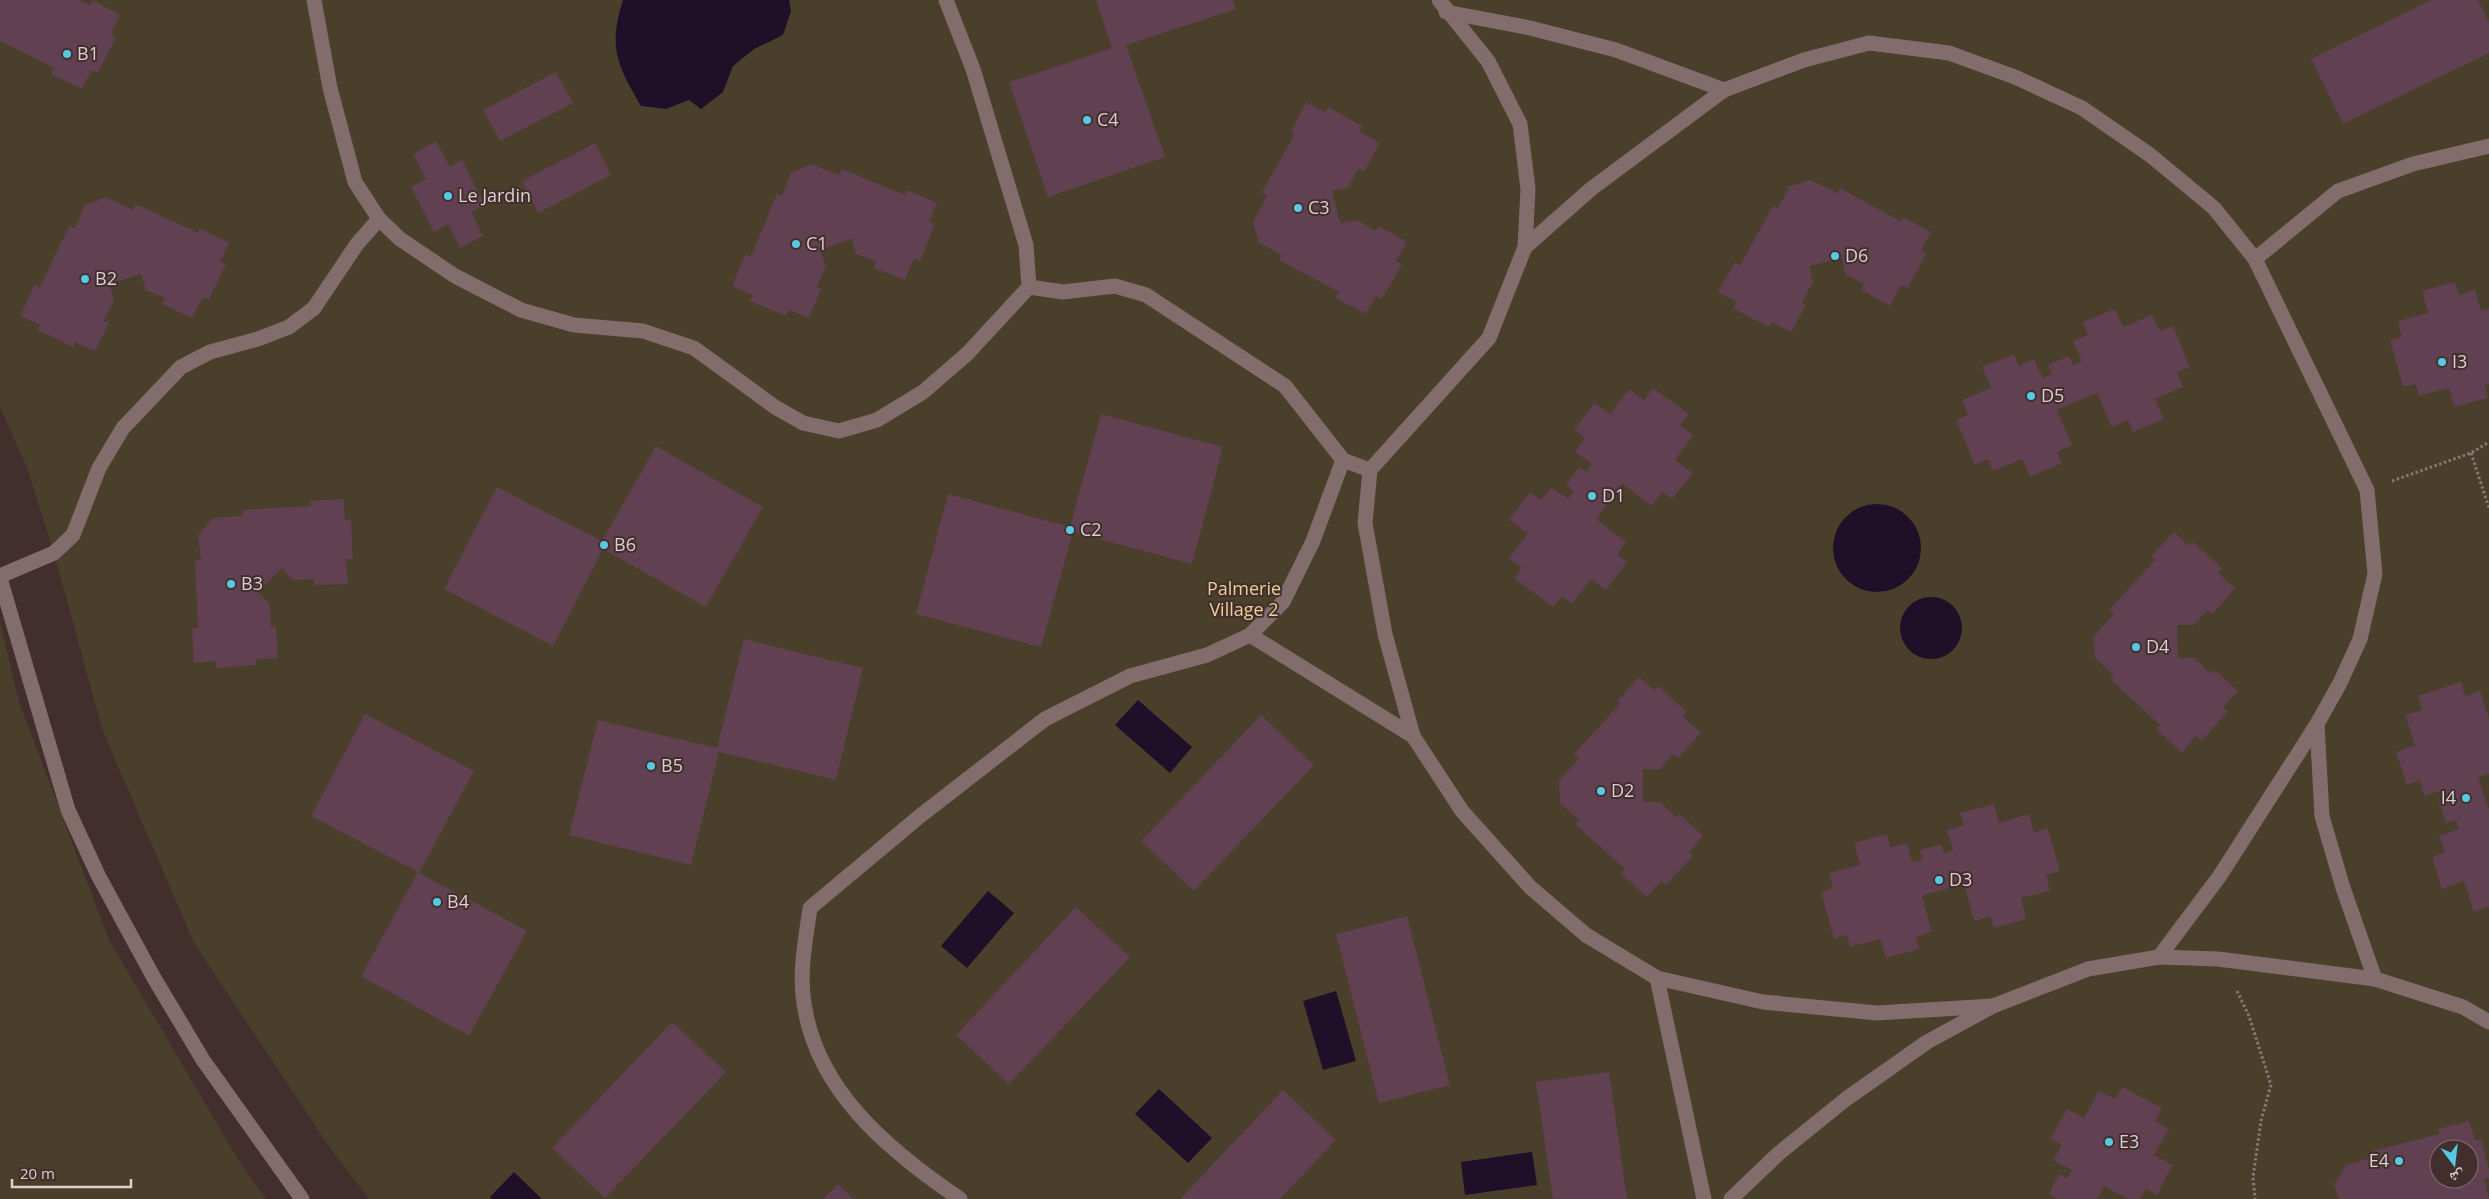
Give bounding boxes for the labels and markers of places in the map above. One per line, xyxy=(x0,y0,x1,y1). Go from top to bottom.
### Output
place label: B1 xyxy=(77,41,99,65)
marker: B1 xyxy=(61,48,73,60)
place label: C4 xyxy=(1097,107,1119,131)
marker: C4 xyxy=(1081,114,1093,126)
place label: Le Jardin xyxy=(458,183,531,207)
marker: Le Jardin xyxy=(442,190,454,202)
place label: C3 xyxy=(1308,195,1330,219)
marker: C3 xyxy=(1292,202,1304,214)
place label: C1 xyxy=(806,231,828,255)
marker: C1 xyxy=(790,238,802,250)
place label: D6 xyxy=(1845,243,1868,267)
marker: D6 xyxy=(1829,250,1841,262)
place label: B2 xyxy=(95,266,117,290)
marker: B2 xyxy=(79,273,91,285)
place label: I3 xyxy=(2452,349,2467,373)
marker: I3 xyxy=(2436,356,2448,368)
place label: D5 xyxy=(2041,383,2064,407)
marker: D5 xyxy=(2025,390,2037,402)
place label: D1 xyxy=(1602,483,1625,507)
marker: D1 xyxy=(1586,490,1598,502)
place label: C2 xyxy=(1080,517,1102,541)
marker: C2 xyxy=(1064,524,1076,536)
place label: B6 xyxy=(614,532,636,556)
marker: B6 xyxy=(598,539,610,551)
place label: B3 xyxy=(241,571,263,595)
marker: B3 xyxy=(225,578,237,590)
place label: D4 xyxy=(2146,634,2169,658)
marker: D4 xyxy=(2130,641,2142,653)
place label: B5 xyxy=(661,753,683,777)
marker: B5 xyxy=(645,760,657,772)
place label: D2 xyxy=(1611,778,1634,802)
marker: D2 xyxy=(1595,785,1607,797)
place label: I4 xyxy=(2441,785,2456,809)
marker: I4 xyxy=(2460,792,2472,804)
place label: D3 xyxy=(1949,867,1972,891)
marker: D3 xyxy=(1933,874,1945,886)
place label: B4 xyxy=(447,889,469,913)
marker: B4 xyxy=(431,896,443,908)
place label: E3 xyxy=(2119,1129,2139,1153)
marker: E3 xyxy=(2103,1136,2115,1148)
place label: E4 xyxy=(2369,1148,2389,1172)
marker: E4 xyxy=(2393,1155,2405,1167)

